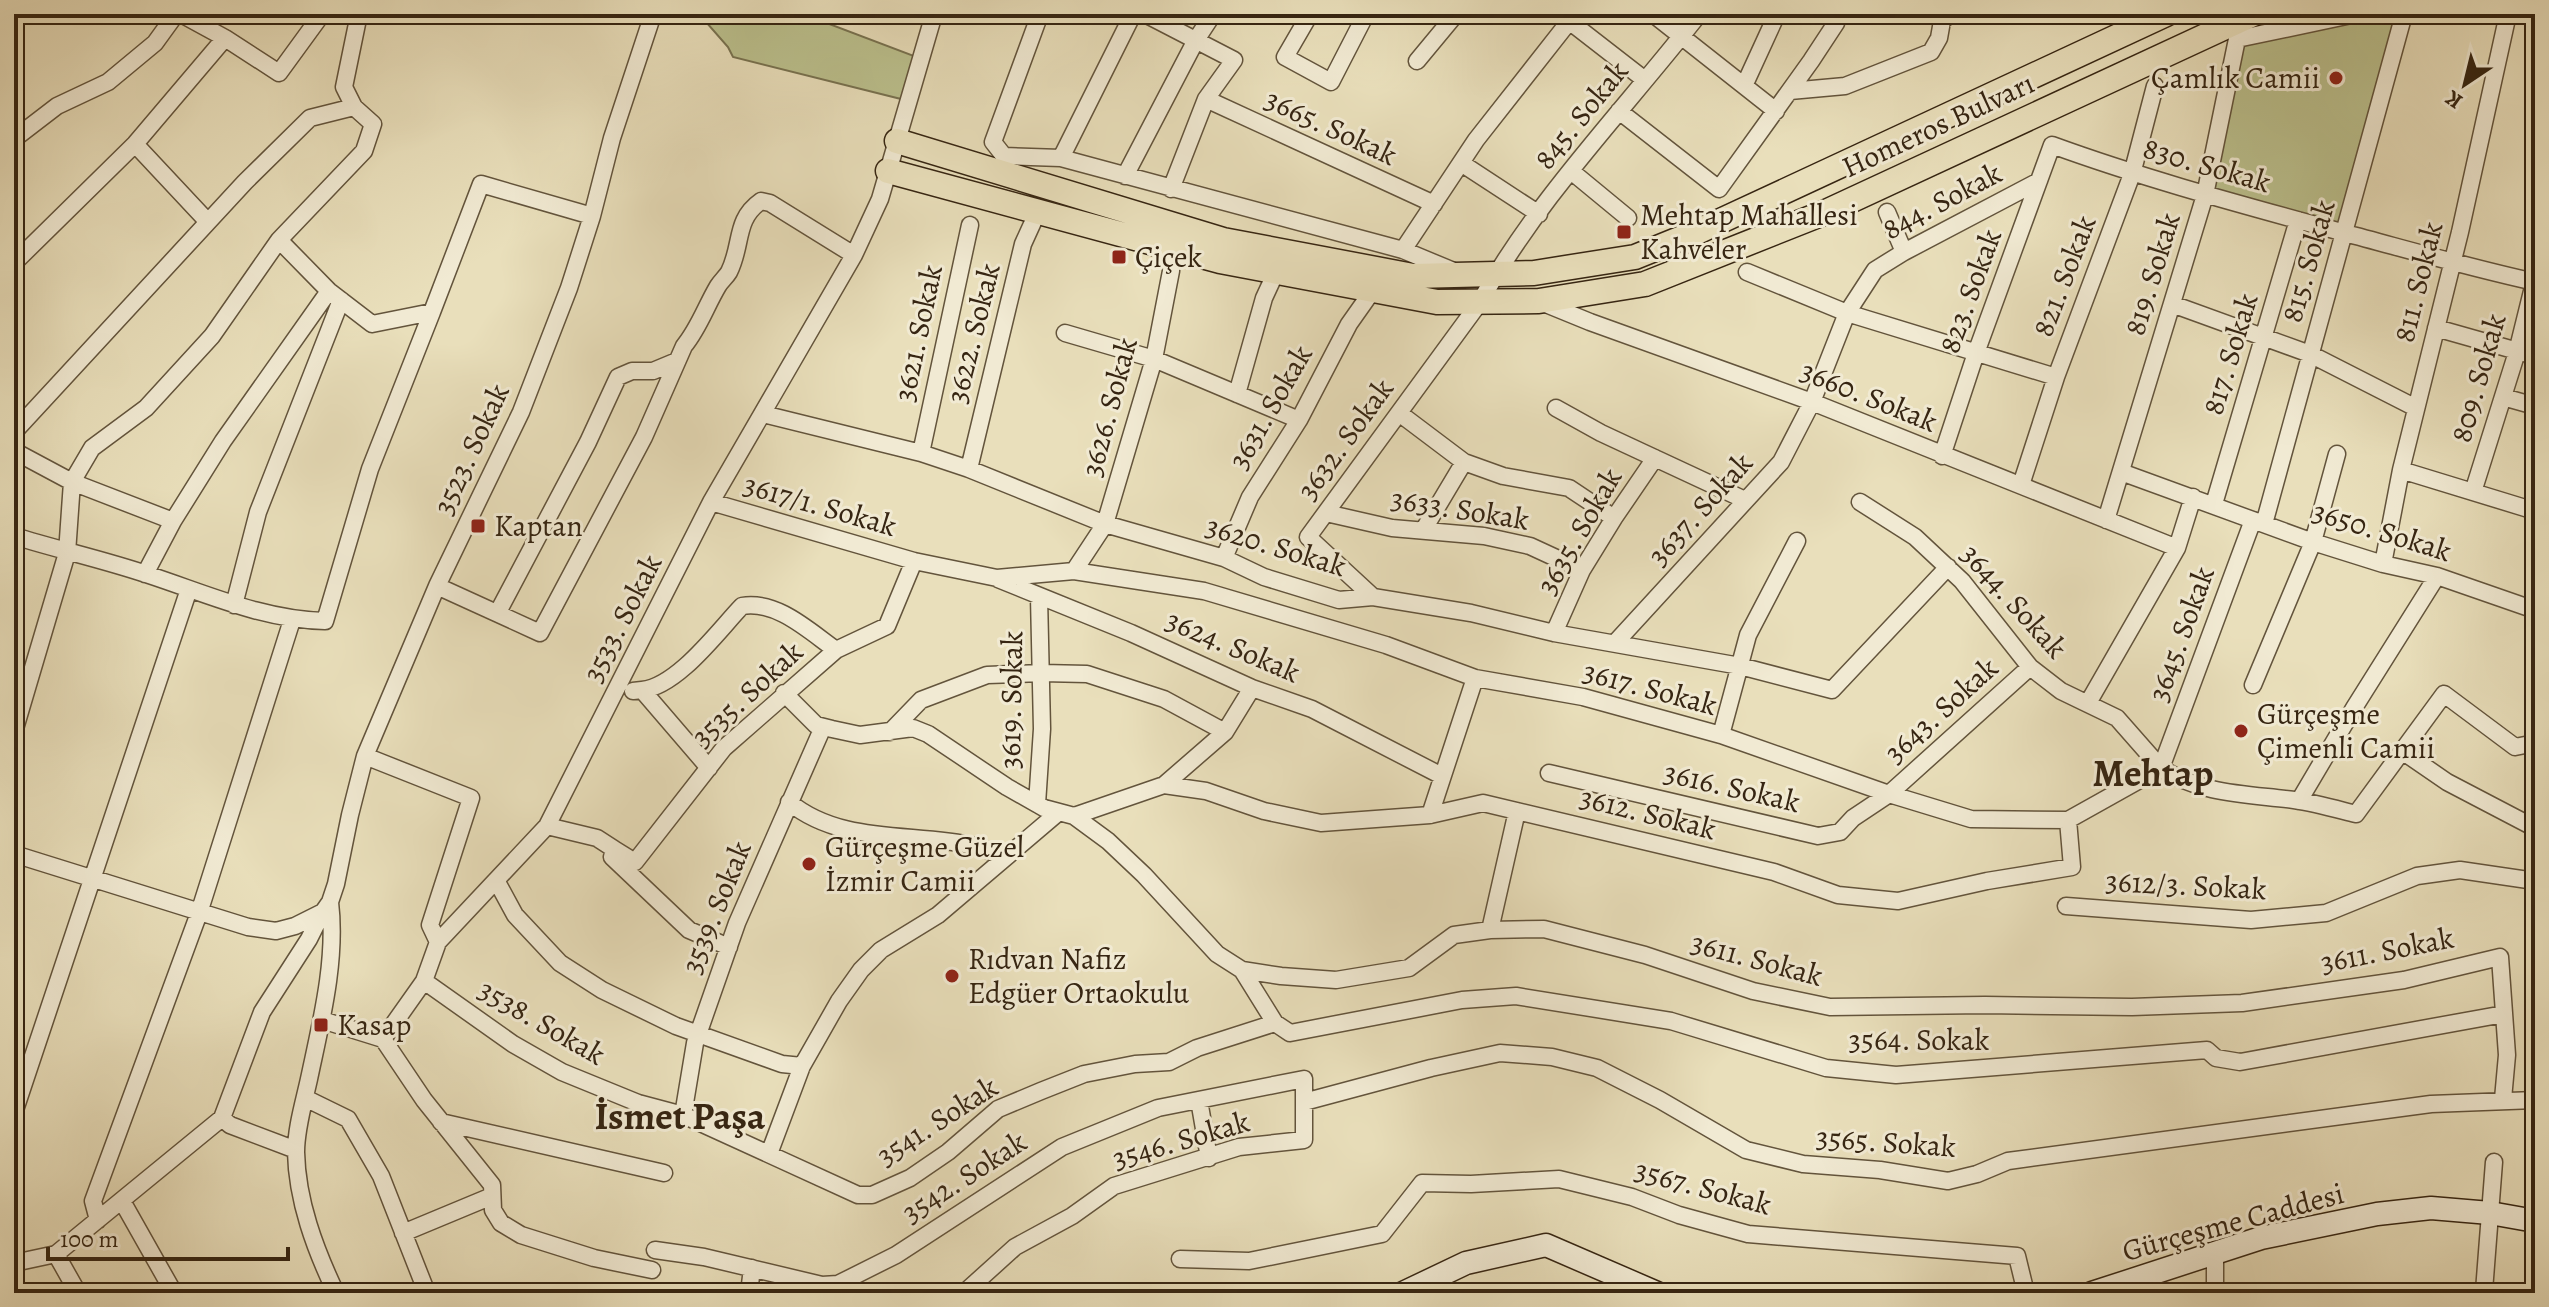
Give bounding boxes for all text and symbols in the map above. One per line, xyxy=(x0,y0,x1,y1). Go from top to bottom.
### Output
north arrow xyxy=(2425,44,2505,124)
street label: 845. Sokak xyxy=(1525,52,1637,178)
place label: Çamlık Camii xyxy=(2151,58,2320,98)
street label: Homeros Bulvarı xyxy=(1835,63,2041,187)
marker: Çamlık Camii xyxy=(2327,69,2345,87)
street label: 3665. Sokak xyxy=(1259,79,1403,175)
text: K xyxy=(2439,83,2469,116)
street label: 830. Sokak xyxy=(2139,128,2276,202)
street label: 844. Sokak xyxy=(1875,153,2009,249)
place label: Mehtap Mahallesi Kahveler xyxy=(1640,195,1858,269)
street label: 815. Sokak xyxy=(2271,195,2345,327)
street label: 819. Sokak xyxy=(2114,208,2190,340)
street label: 821. Sokak xyxy=(2023,209,2105,342)
street label: 811. Sokak xyxy=(2384,217,2452,347)
marker: Mehtap Mahallesi Kahveler xyxy=(1615,223,1633,241)
street label: 823. Sokak xyxy=(1929,223,2011,359)
place label: Çiçek xyxy=(1135,237,1202,277)
marker: Çiçek xyxy=(1110,248,1128,266)
street label: 3622. Sokak xyxy=(936,259,1010,407)
street label: 3621. Sokak xyxy=(884,261,952,405)
street label: 817. Sokak xyxy=(2193,288,2267,420)
street label: 809. Sokak xyxy=(2441,309,2515,447)
street label: 3626. Sokak xyxy=(1071,333,1147,481)
street label: 3631. Sokak xyxy=(1218,338,1322,476)
street label: 3660. Sokak xyxy=(1795,350,1943,442)
street label: 3632. Sokak xyxy=(1287,370,1403,508)
street label: 3523. Sokak xyxy=(423,377,519,521)
street label: 3637. Sokak xyxy=(1639,444,1762,574)
street label: 3635. Sokak xyxy=(1527,460,1631,601)
street label: 3617/1. Sokak xyxy=(739,464,901,546)
street label: 3633. Sokak xyxy=(1388,478,1532,540)
street label: 3650. Sokak xyxy=(2308,491,2456,571)
place label: Kaptan xyxy=(494,506,583,546)
street label: 3620. Sokak xyxy=(1201,506,1351,586)
marker: Kaptan xyxy=(469,517,487,535)
street label: 3644. Sokak xyxy=(1952,535,2076,667)
street label: 3533. Sokak xyxy=(573,547,671,689)
street label: 3645. Sokak xyxy=(2138,561,2224,707)
street label: 3624. Sokak xyxy=(1160,600,1306,692)
street label: 3619. Sokak xyxy=(990,630,1032,769)
street label: 3535. Sokak xyxy=(683,632,811,756)
street label: 3643. Sokak xyxy=(1875,648,2007,772)
street label: 3617. Sokak xyxy=(1579,651,1721,725)
place label: Gürçeşme Çimenli Camii xyxy=(2257,694,2435,768)
marker: Gürçeşme Çimenli Camii xyxy=(2232,722,2250,740)
district label: Mehtap xyxy=(2093,747,2213,799)
street label: 3616. Sokak xyxy=(1660,752,1804,822)
street label: 3612. Sokak xyxy=(1576,777,1720,849)
place label: Gürçeşme Güzel İzmir Camii xyxy=(825,827,1024,901)
street label: 3539. Sokak xyxy=(671,835,761,979)
marker: Gürçeşme Güzel İzmir Camii xyxy=(800,855,818,873)
street label: 3612/3. Sokak xyxy=(2104,861,2268,909)
street label: 3611. Sokak xyxy=(2317,917,2457,982)
street label: 3611. Sokak xyxy=(1687,922,1827,996)
place label: Rıdvan Nafiz Edgüer Ortaokulu xyxy=(968,939,1190,1013)
marker: Rıdvan Nafiz Edgüer Ortaokulu xyxy=(943,967,961,985)
street label: 3538. Sokak xyxy=(471,970,613,1074)
place label: Kasap xyxy=(337,1005,411,1045)
marker: Kasap xyxy=(312,1016,330,1034)
street label: 3564. Sokak xyxy=(1849,1020,1989,1060)
street label: 3541. Sokak xyxy=(869,1067,1005,1175)
district label: İsmet Paşa xyxy=(595,1090,766,1142)
street label: 3546. Sokak xyxy=(1108,1101,1254,1179)
street label: 3565. Sokak xyxy=(1815,1117,1957,1167)
street label: 3542. Sokak xyxy=(894,1122,1034,1232)
street label: 3567. Sokak xyxy=(1630,1150,1776,1224)
street label: Gürçeşme Caddesi xyxy=(2118,1173,2348,1271)
scale bar xyxy=(48,1211,288,1261)
text: 100 m xyxy=(60,1223,119,1255)

